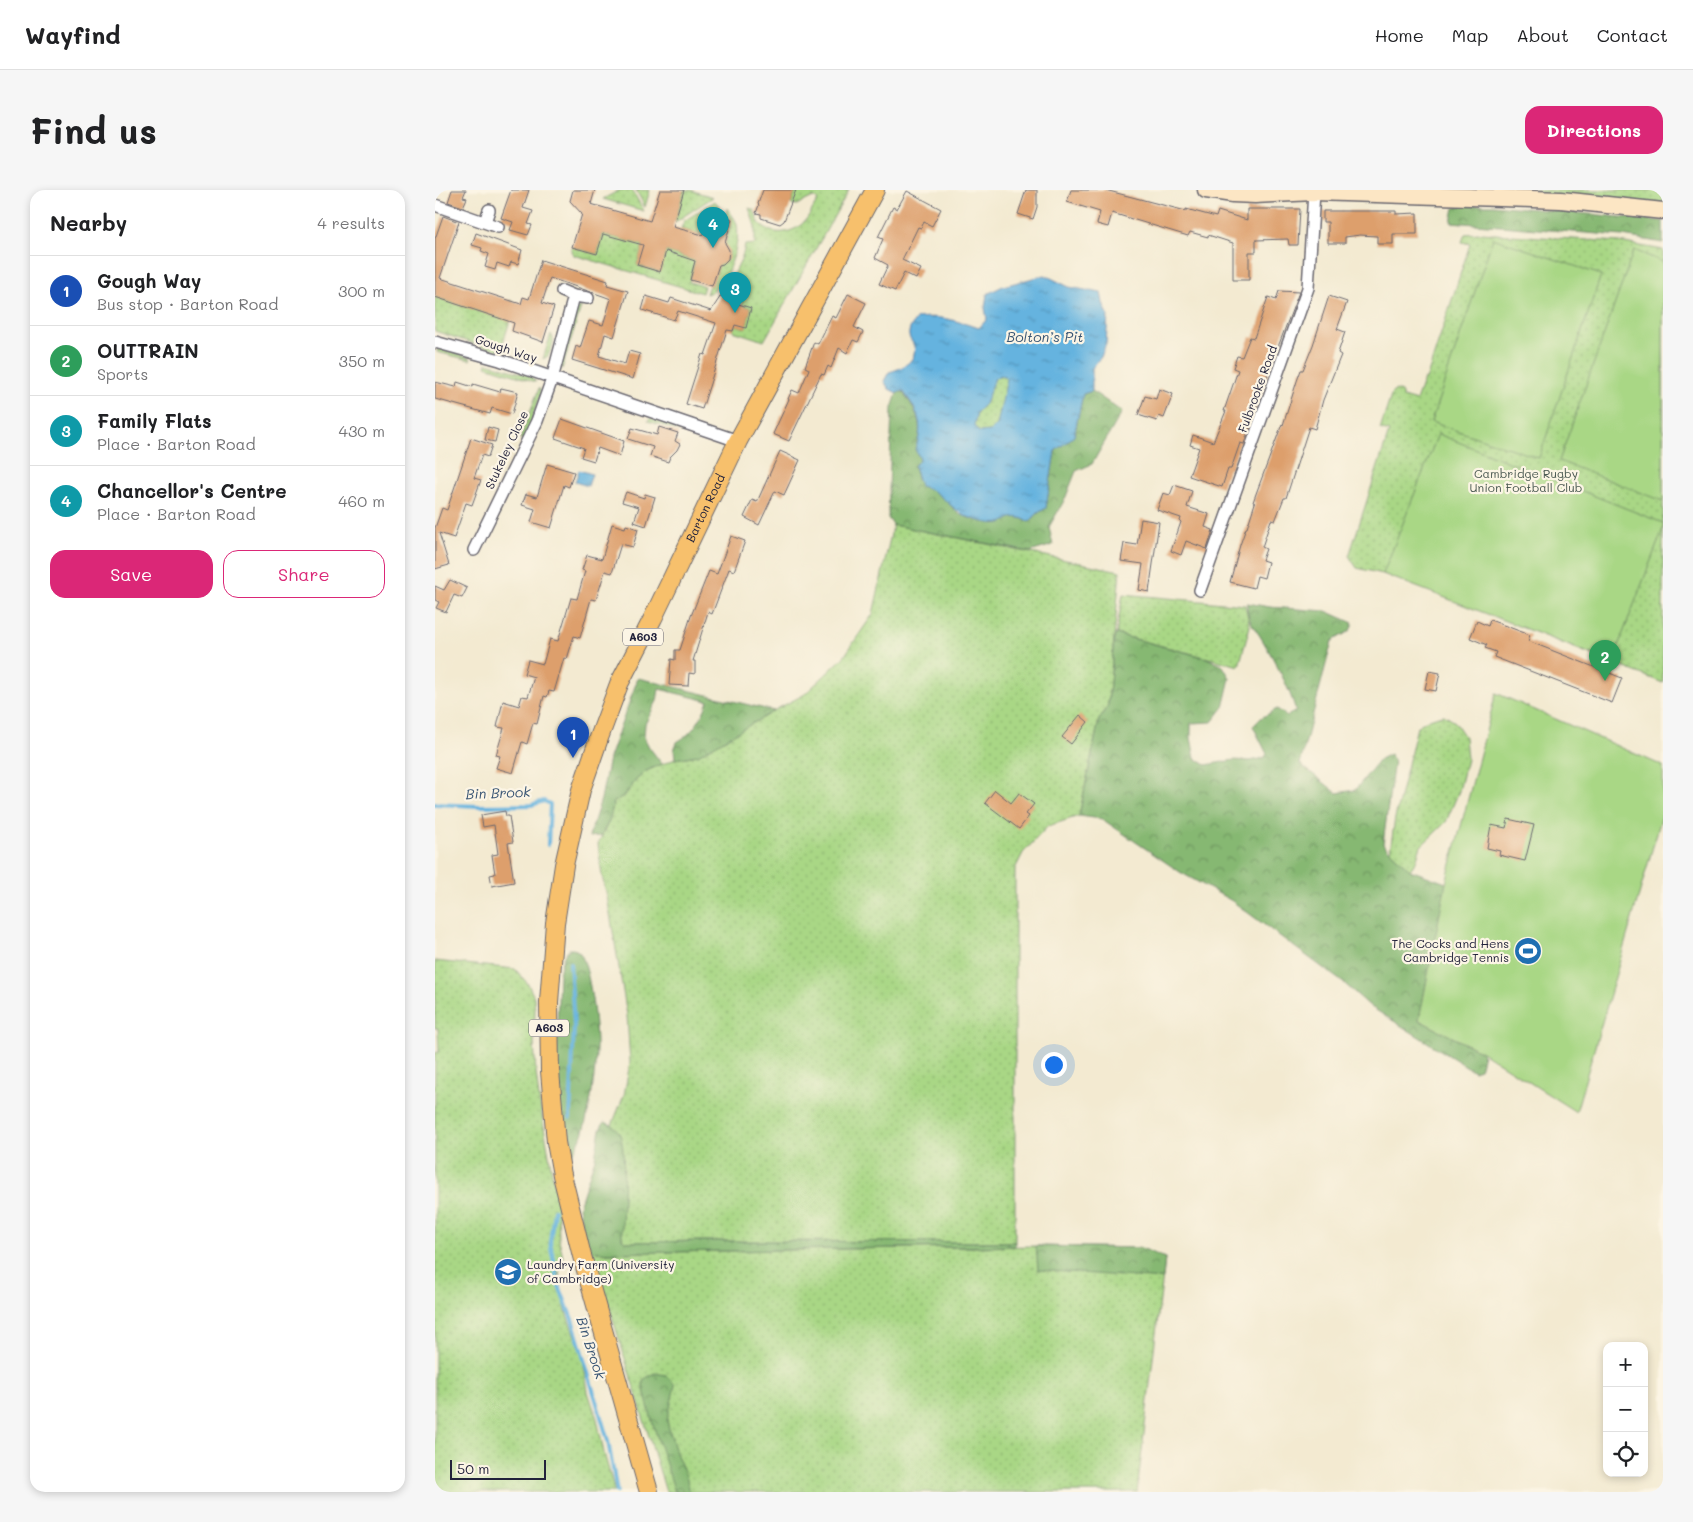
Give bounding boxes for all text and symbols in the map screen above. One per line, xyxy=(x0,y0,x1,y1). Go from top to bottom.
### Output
text: Wayfind xyxy=(25,19,121,50)
text: Home xyxy=(1375,23,1424,47)
text: Map xyxy=(1452,23,1488,47)
text: About xyxy=(1516,23,1569,47)
text: Contact xyxy=(1597,23,1668,47)
button: Directions xyxy=(1525,106,1663,154)
text: Find us xyxy=(30,107,157,153)
pin: 4 xyxy=(697,207,729,248)
text: Nearby xyxy=(50,209,127,236)
text: 4 results xyxy=(317,212,385,233)
text: Gough Way xyxy=(97,268,201,293)
pin: 3 xyxy=(719,272,751,313)
text: 1 xyxy=(62,280,70,301)
text: 300 m xyxy=(338,280,385,301)
text: Bus stop · Barton Road xyxy=(97,293,278,314)
water label: Bolton’s Pit xyxy=(1007,327,1083,346)
street label: Gough Way xyxy=(473,330,539,366)
text: OUTTRAIN xyxy=(97,338,199,363)
street label: Fulbrooke Road xyxy=(1234,342,1280,434)
text: 2 xyxy=(62,350,70,371)
text: 350 m xyxy=(339,350,385,371)
text: Sports xyxy=(97,363,148,384)
text: Family Flats xyxy=(97,408,212,433)
street label: Stukeley Close xyxy=(481,408,531,491)
text: 3 xyxy=(61,420,71,441)
text: 430 m xyxy=(338,420,385,441)
text: Place · Barton Road xyxy=(97,433,256,454)
park label: Cambridge Rugby Union Football Club xyxy=(1470,465,1582,495)
street label: Barton Road xyxy=(682,471,728,545)
text: Chancellor's Centre xyxy=(97,478,287,503)
text: 4 xyxy=(61,490,71,511)
text: 460 m xyxy=(338,490,385,511)
text: Place · Barton Road xyxy=(97,503,256,524)
button: Save xyxy=(50,550,213,598)
button: Share xyxy=(223,550,385,598)
road number: A603 xyxy=(623,628,663,646)
pin: 2 xyxy=(1589,640,1621,681)
pin: 1 xyxy=(557,717,589,758)
water label: Bin Brook xyxy=(465,782,531,803)
place label: The Cocks and Hens Cambridge Tennis xyxy=(1391,935,1509,965)
sports icon: The Cocks and Hens Cambridge Tennis xyxy=(1513,936,1543,966)
road number: A603 xyxy=(529,1020,569,1036)
your location xyxy=(1041,1052,1067,1078)
place label: Laundry Farm (University of Cambridge) xyxy=(527,1256,675,1286)
school or university icon: Laundry Farm (University of Cambridge) xyxy=(493,1257,523,1287)
water label: Bin Brook xyxy=(572,1314,611,1382)
map controls xyxy=(1603,1342,1648,1477)
button: + xyxy=(1603,1342,1648,1387)
button: − xyxy=(1603,1387,1648,1432)
button: locate xyxy=(1603,1432,1648,1477)
scale bar xyxy=(450,1457,546,1480)
text: 50 m xyxy=(457,1459,489,1478)

